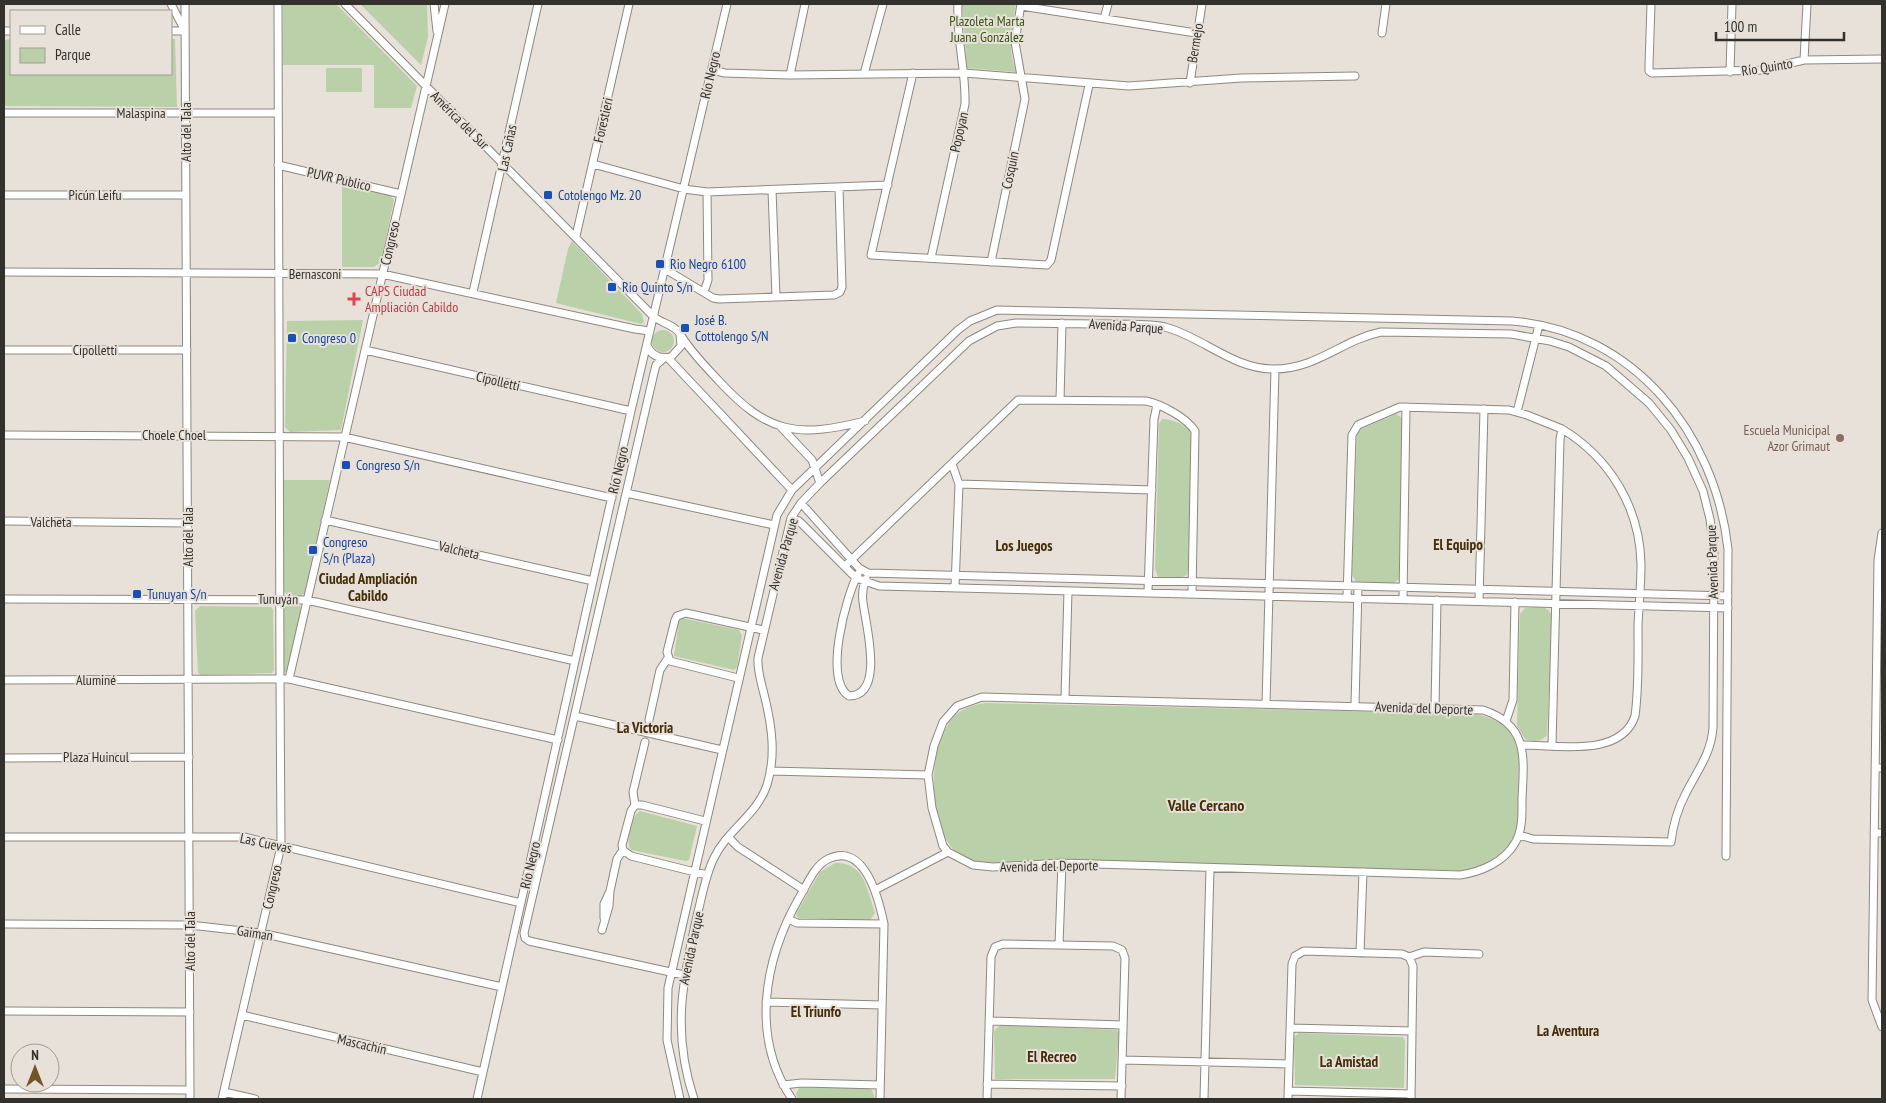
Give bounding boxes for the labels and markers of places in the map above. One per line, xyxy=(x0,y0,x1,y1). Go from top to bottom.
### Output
place label: Cotolengo Mz. 20 xyxy=(558,186,641,204)
marker: Cotolengo Mz. 20 xyxy=(542,189,554,201)
place label: Rio Negro 6100 xyxy=(670,255,746,273)
marker: Rio Negro 6100 xyxy=(654,258,666,270)
place label: Rio Quinto S/n xyxy=(622,278,693,296)
marker: Rio Quinto S/n xyxy=(606,281,618,293)
place label: CAPS Ciudad Ampliación Cabildo xyxy=(365,282,458,316)
marker: CAPS Ciudad Ampliación Cabildo xyxy=(347,292,361,306)
place label: José B. Cottolengo S/N xyxy=(694,311,769,345)
marker: José B. Cottolengo S/N xyxy=(679,322,691,334)
place label: Congreso 0 xyxy=(302,329,356,347)
marker: Congreso 0 xyxy=(286,332,298,344)
place label: Escuela Municipal Azor Grimaut xyxy=(1743,421,1831,455)
marker: Escuela Municipal Azor Grimaut xyxy=(1834,432,1846,444)
place label: Congreso S/n xyxy=(356,456,420,474)
marker: Congreso S/n xyxy=(340,459,352,471)
place label: Congreso S/n (Plaza) xyxy=(323,533,375,567)
marker: Congreso S/n (Plaza) xyxy=(307,544,319,556)
place label: Tunuyan S/n xyxy=(147,585,207,603)
marker: Tunuyan S/n xyxy=(131,588,143,600)

